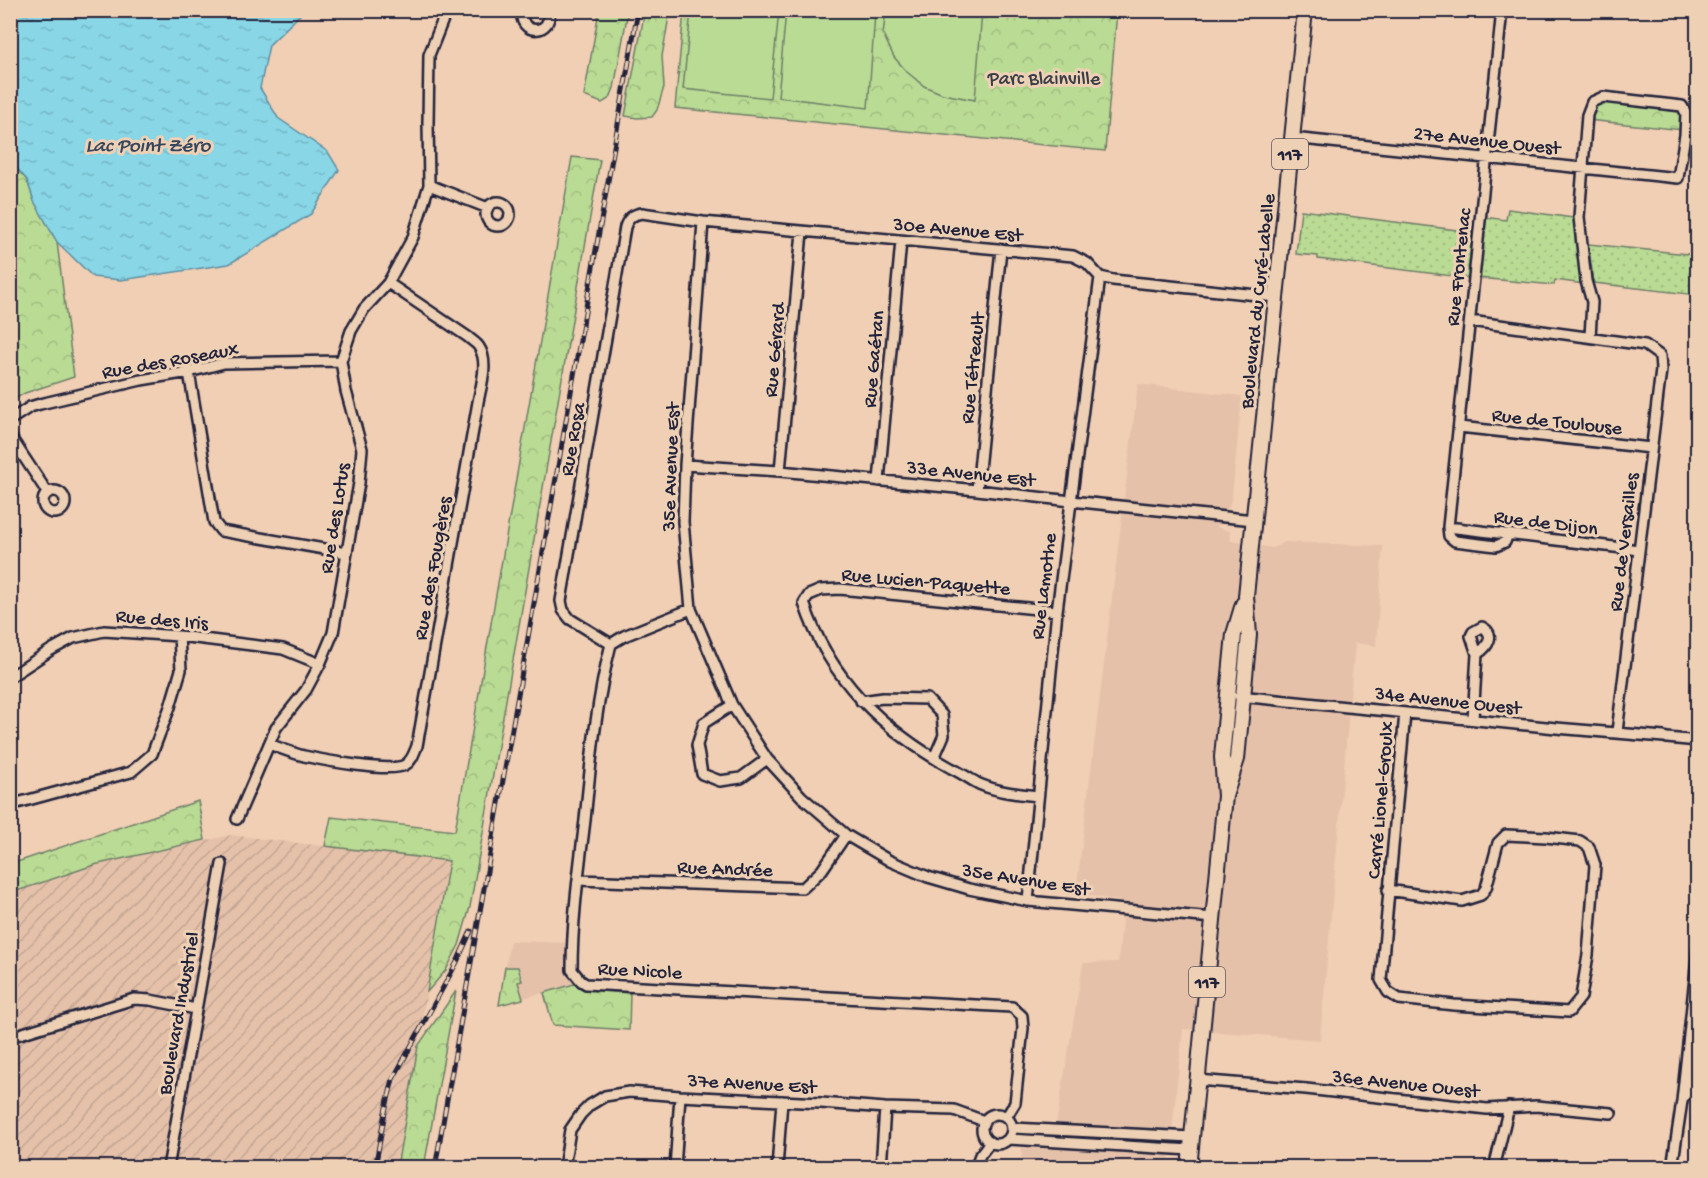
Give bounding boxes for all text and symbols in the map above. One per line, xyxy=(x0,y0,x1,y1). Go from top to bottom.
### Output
park label: Parc Blainville xyxy=(987,69,1101,92)
street label: 27e Avenue Ouest xyxy=(1412,123,1563,162)
water label: Lac Point Zéro xyxy=(86,135,211,160)
road number: 117 xyxy=(1272,139,1308,169)
street label: Boulevard du Curé-Labelle xyxy=(1237,192,1282,411)
street label: Rue Frontenac xyxy=(1443,206,1478,327)
street label: 30e Avenue Est xyxy=(891,214,1025,249)
street label: Rue Gérard xyxy=(761,300,792,399)
street label: Rue Gaétan xyxy=(860,309,891,409)
street label: Rue Tétreault xyxy=(957,310,992,425)
street label: Rue des Roseaux xyxy=(100,339,241,386)
street label: Rue Rosa xyxy=(557,400,592,478)
street label: 35e Avenue Est xyxy=(659,401,686,533)
street label: Rue de Toulouse xyxy=(1490,405,1624,442)
street label: 33e Avenue Est xyxy=(904,457,1038,494)
street label: Rue des Lotus xyxy=(316,461,357,576)
street label: Rue de Versailles xyxy=(1606,471,1645,613)
street label: Rue des Fougères xyxy=(410,494,459,642)
street label: Rue de Dijon xyxy=(1492,507,1599,542)
street label: Rue Lamothe xyxy=(1028,531,1063,641)
street label: Rue Lucien-Paquette xyxy=(840,565,1012,602)
street label: Rue des Iris xyxy=(115,606,209,637)
street label: 34e Avenue Ouest xyxy=(1372,683,1524,722)
street label: Carré Lionel-Groulx xyxy=(1364,720,1401,880)
street label: Rue Andrée xyxy=(677,857,774,884)
street label: 35e Avenue Est xyxy=(959,860,1093,903)
street label: Boulevard Industriel xyxy=(155,930,206,1098)
street label: Rue Nicole xyxy=(597,959,683,986)
road number: 117 xyxy=(1189,967,1225,997)
street label: 36e Avenue Ouest xyxy=(1330,1066,1482,1105)
street label: 37e Avenue Est xyxy=(686,1071,819,1100)

